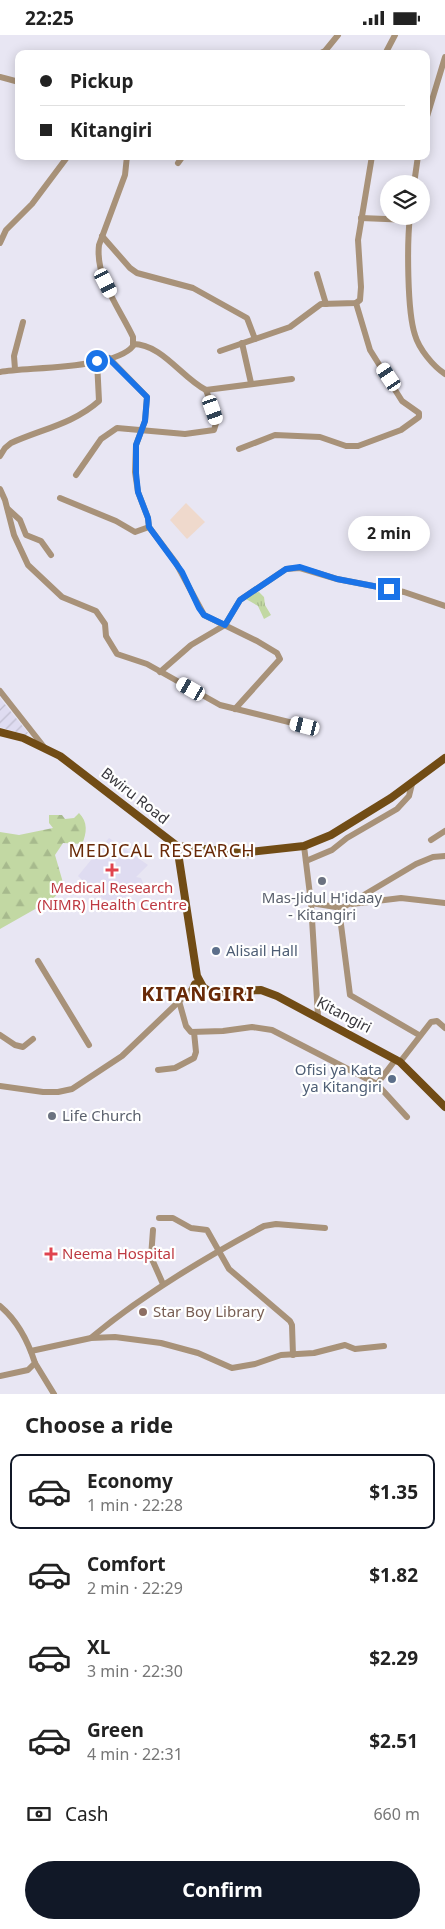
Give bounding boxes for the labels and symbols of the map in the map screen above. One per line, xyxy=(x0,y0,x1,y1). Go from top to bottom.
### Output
car xyxy=(92,266,119,300)
route start xyxy=(86,350,108,372)
car xyxy=(374,360,403,394)
car xyxy=(201,393,224,427)
callout: 2 min xyxy=(348,517,430,551)
route end xyxy=(378,578,400,600)
car xyxy=(174,675,207,703)
car xyxy=(288,715,321,737)
street label: Bwiru Road xyxy=(98,762,174,828)
district label: MEDICAL RESEARCH xyxy=(68,838,256,862)
marker: Medical Research (NIMR) Health Centre xyxy=(105,863,119,877)
marker: Mas-Jidul H'idaay - Kitangiri xyxy=(316,875,328,887)
place label: Medical Research (NIMR) Health Centre xyxy=(37,877,187,914)
place label: Mas-Jidul H'idaay - Kitangiri xyxy=(262,887,383,924)
place label: Alisail Hall xyxy=(226,940,298,960)
marker: Alisail Hall xyxy=(210,945,222,957)
district label: KITANGIRI xyxy=(141,980,255,1007)
street label: Kitangiri xyxy=(314,991,375,1037)
place label: Ofisi ya Kata ya Kitangiri xyxy=(295,1059,382,1096)
marker: Ofisi ya Kata ya Kitangiri xyxy=(386,1073,398,1085)
place label: Life Church xyxy=(62,1105,142,1125)
marker: Life Church xyxy=(46,1110,58,1122)
place label: Neema Hospital xyxy=(62,1243,175,1263)
marker: Neema Hospital xyxy=(44,1247,58,1261)
place label: Star Boy Library xyxy=(153,1301,265,1321)
marker: Star Boy Library xyxy=(137,1306,149,1318)

